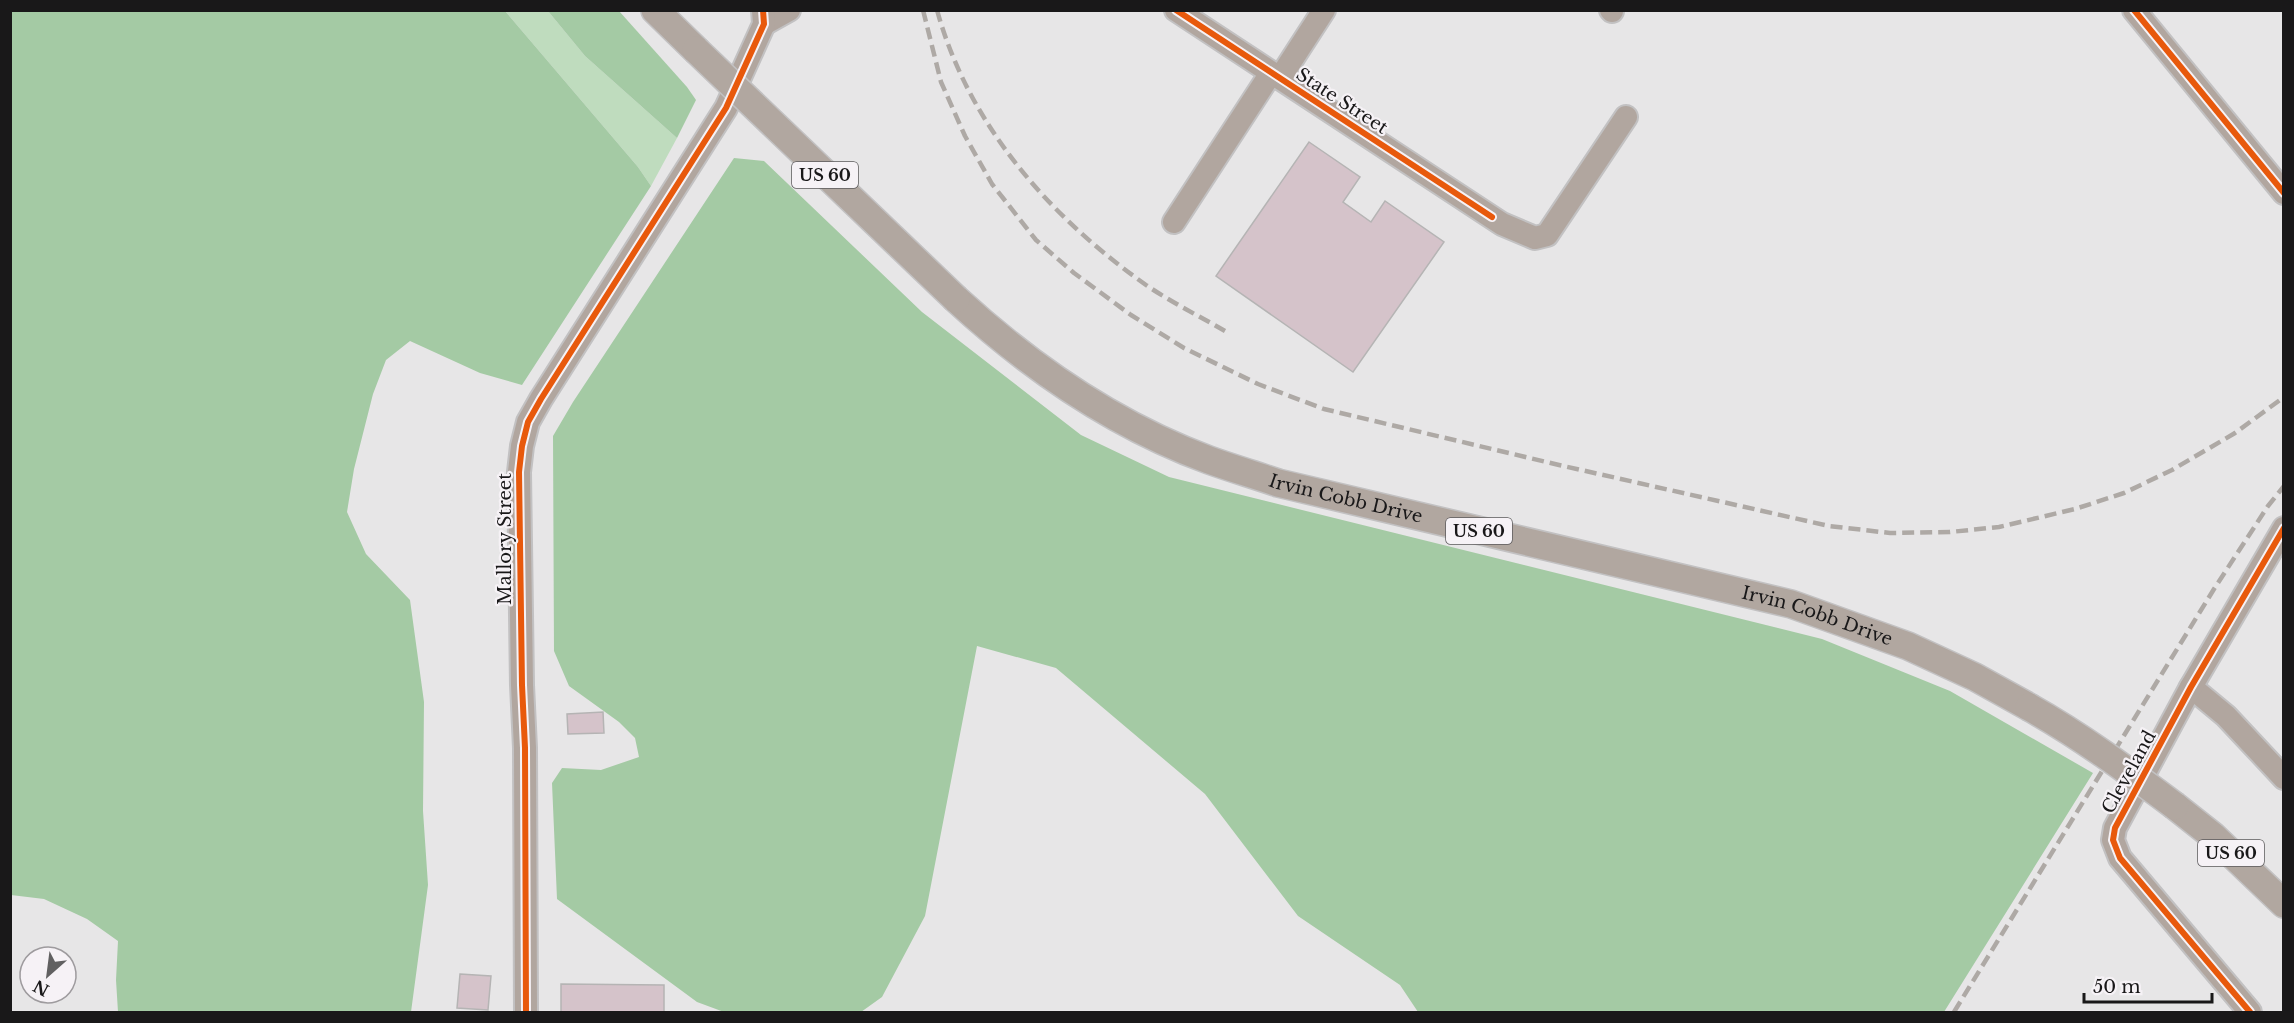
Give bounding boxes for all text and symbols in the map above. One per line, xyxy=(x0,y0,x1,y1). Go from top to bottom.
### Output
street label: State Street xyxy=(1292,63,1392,139)
road number: US 60 xyxy=(792,162,858,188)
street label: Irvin Cobb Drive xyxy=(1266,470,1425,528)
street label: Mallory Street xyxy=(494,473,516,605)
road number: US 60 xyxy=(1446,518,1512,544)
street label: Irvin Cobb Drive xyxy=(1740,582,1895,651)
street label: Cleveland xyxy=(2097,727,2161,817)
road number: US 60 xyxy=(2198,840,2264,866)
north arrow xyxy=(18,945,78,1005)
scale bar xyxy=(2084,966,2212,1004)
text: N xyxy=(30,976,52,1001)
text: 50 m xyxy=(2093,976,2141,998)

